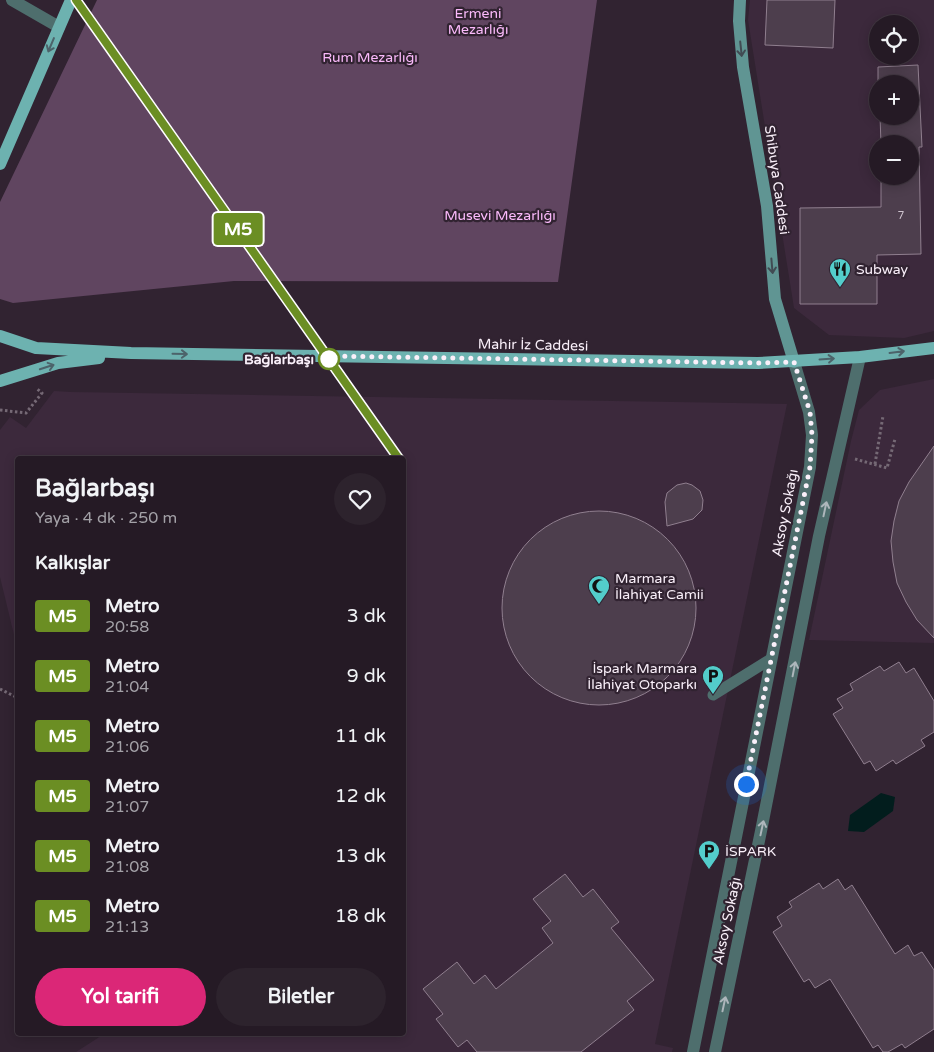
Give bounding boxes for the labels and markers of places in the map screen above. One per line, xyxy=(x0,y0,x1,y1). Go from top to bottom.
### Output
restaurant icon: Subway xyxy=(828,257,852,288)
place label: Subway xyxy=(856,261,909,278)
marker: Bağlarbaşı xyxy=(318,348,340,370)
place label: Bağlarbaşı xyxy=(244,351,314,368)
place label: Marmara İlahiyat Camii xyxy=(615,570,704,603)
mosque icon: Marmara İlahiyat Camii xyxy=(587,574,611,605)
place label: İspark Marmara İlahiyat Otoparkı xyxy=(587,660,697,693)
parking icon: İspark Marmara İlahiyat Otoparkı xyxy=(701,664,725,695)
parking icon: İSPARK xyxy=(697,839,721,870)
place label: İSPARK xyxy=(725,843,776,860)

